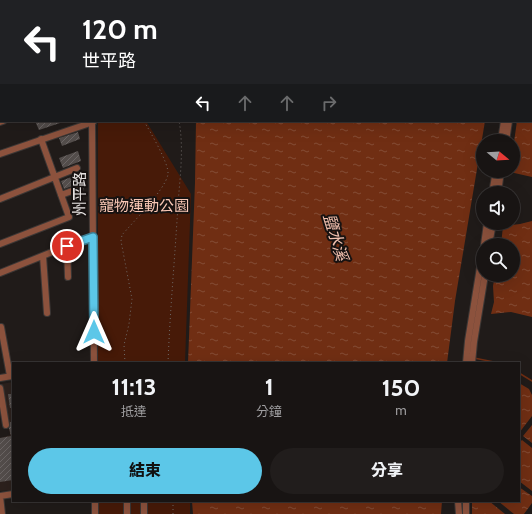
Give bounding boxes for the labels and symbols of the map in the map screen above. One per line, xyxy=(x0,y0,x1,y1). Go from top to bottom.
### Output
north arrow xyxy=(476,134,520,178)
street label: 州平路 xyxy=(71,171,89,217)
park label: 寵物運動公園 xyxy=(99,197,189,215)
water label: 鹽水溪 xyxy=(319,211,352,265)
pin xyxy=(50,229,84,263)
position arrow xyxy=(73,311,115,353)

